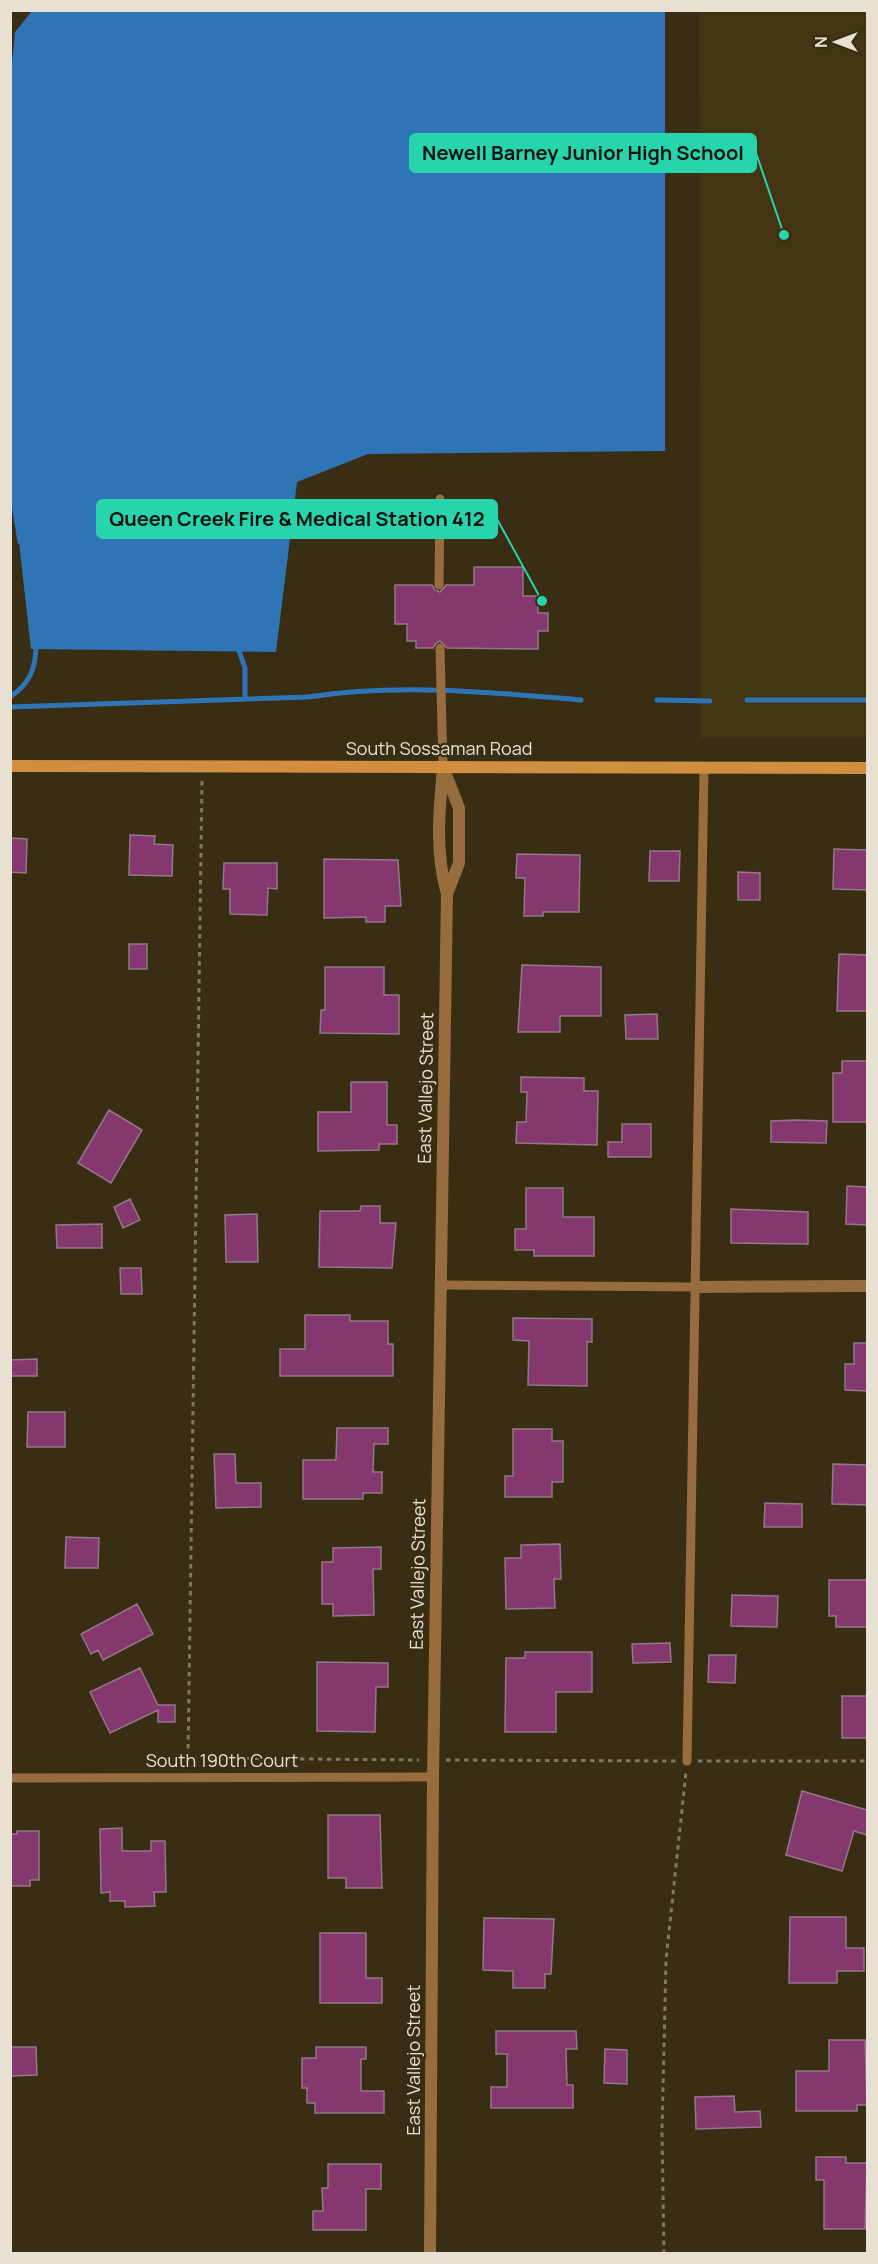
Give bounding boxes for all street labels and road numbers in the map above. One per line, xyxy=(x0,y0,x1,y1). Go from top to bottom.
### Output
street label: South Sossaman Road xyxy=(346,736,532,760)
street label: East Vallejo Street xyxy=(412,1012,438,1164)
street label: East Vallejo Street xyxy=(404,1498,430,1650)
street label: South 190th Court xyxy=(146,1748,298,1772)
street label: East Vallejo Street xyxy=(401,1984,425,2136)

